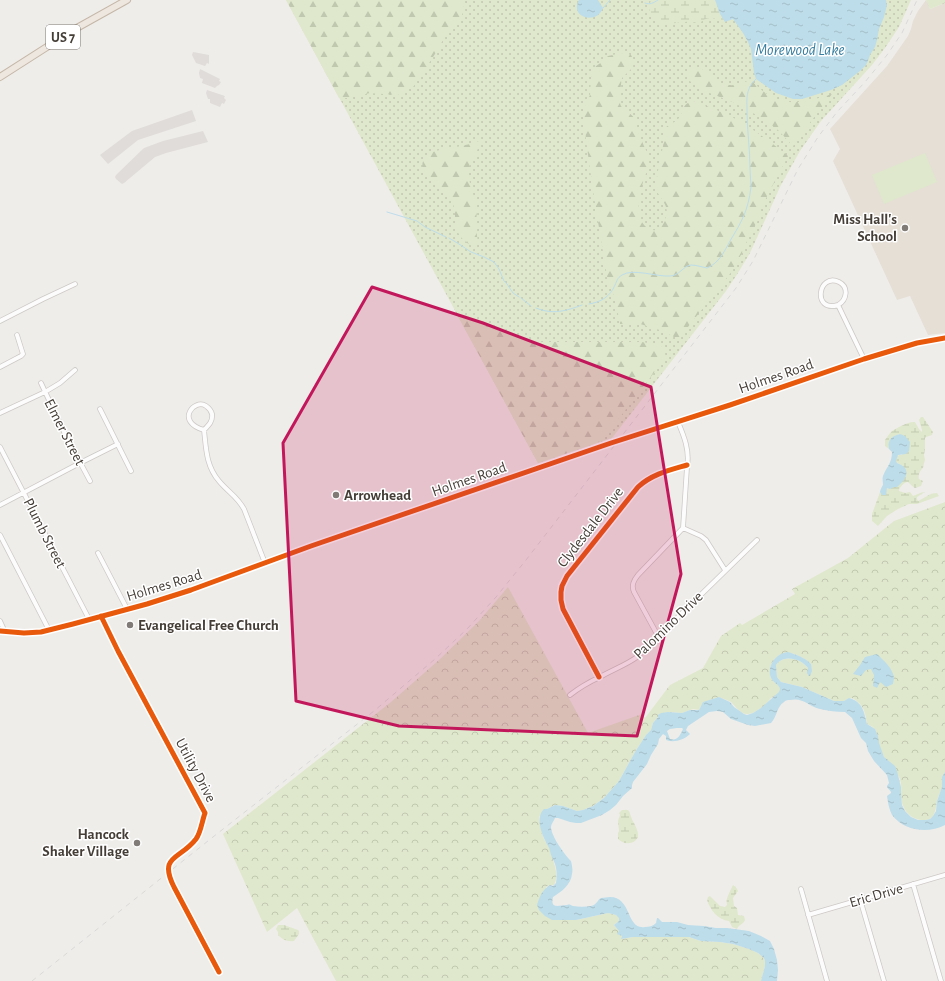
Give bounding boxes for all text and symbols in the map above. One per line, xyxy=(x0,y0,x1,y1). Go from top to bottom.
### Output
road number: US 7 xyxy=(46,25,80,49)
water label: Morewood Lake xyxy=(755,42,845,58)
place label: Miss Hall's School xyxy=(833,212,897,244)
marker: Miss Hall's School xyxy=(900,223,910,233)
street label: Holmes Road xyxy=(737,357,816,396)
street label: Elmer Street xyxy=(41,397,88,468)
street label: Holmes Road xyxy=(430,460,509,499)
street label: Clydesdale Drive xyxy=(555,484,626,570)
place label: Arrowhead xyxy=(344,488,411,503)
marker: Arrowhead xyxy=(331,490,341,500)
street label: Plumb Street xyxy=(21,496,69,571)
street label: Holmes Road xyxy=(125,567,204,604)
street label: Palomino Drive xyxy=(631,589,706,662)
place label: Evangelical Free Church xyxy=(138,618,279,633)
marker: Evangelical Free Church xyxy=(125,620,135,630)
street label: Utility Drive xyxy=(173,736,219,805)
place label: Hancock Shaker Village xyxy=(42,827,130,859)
marker: Hancock Shaker Village xyxy=(132,838,142,848)
street label: Eric Drive xyxy=(848,881,905,910)

